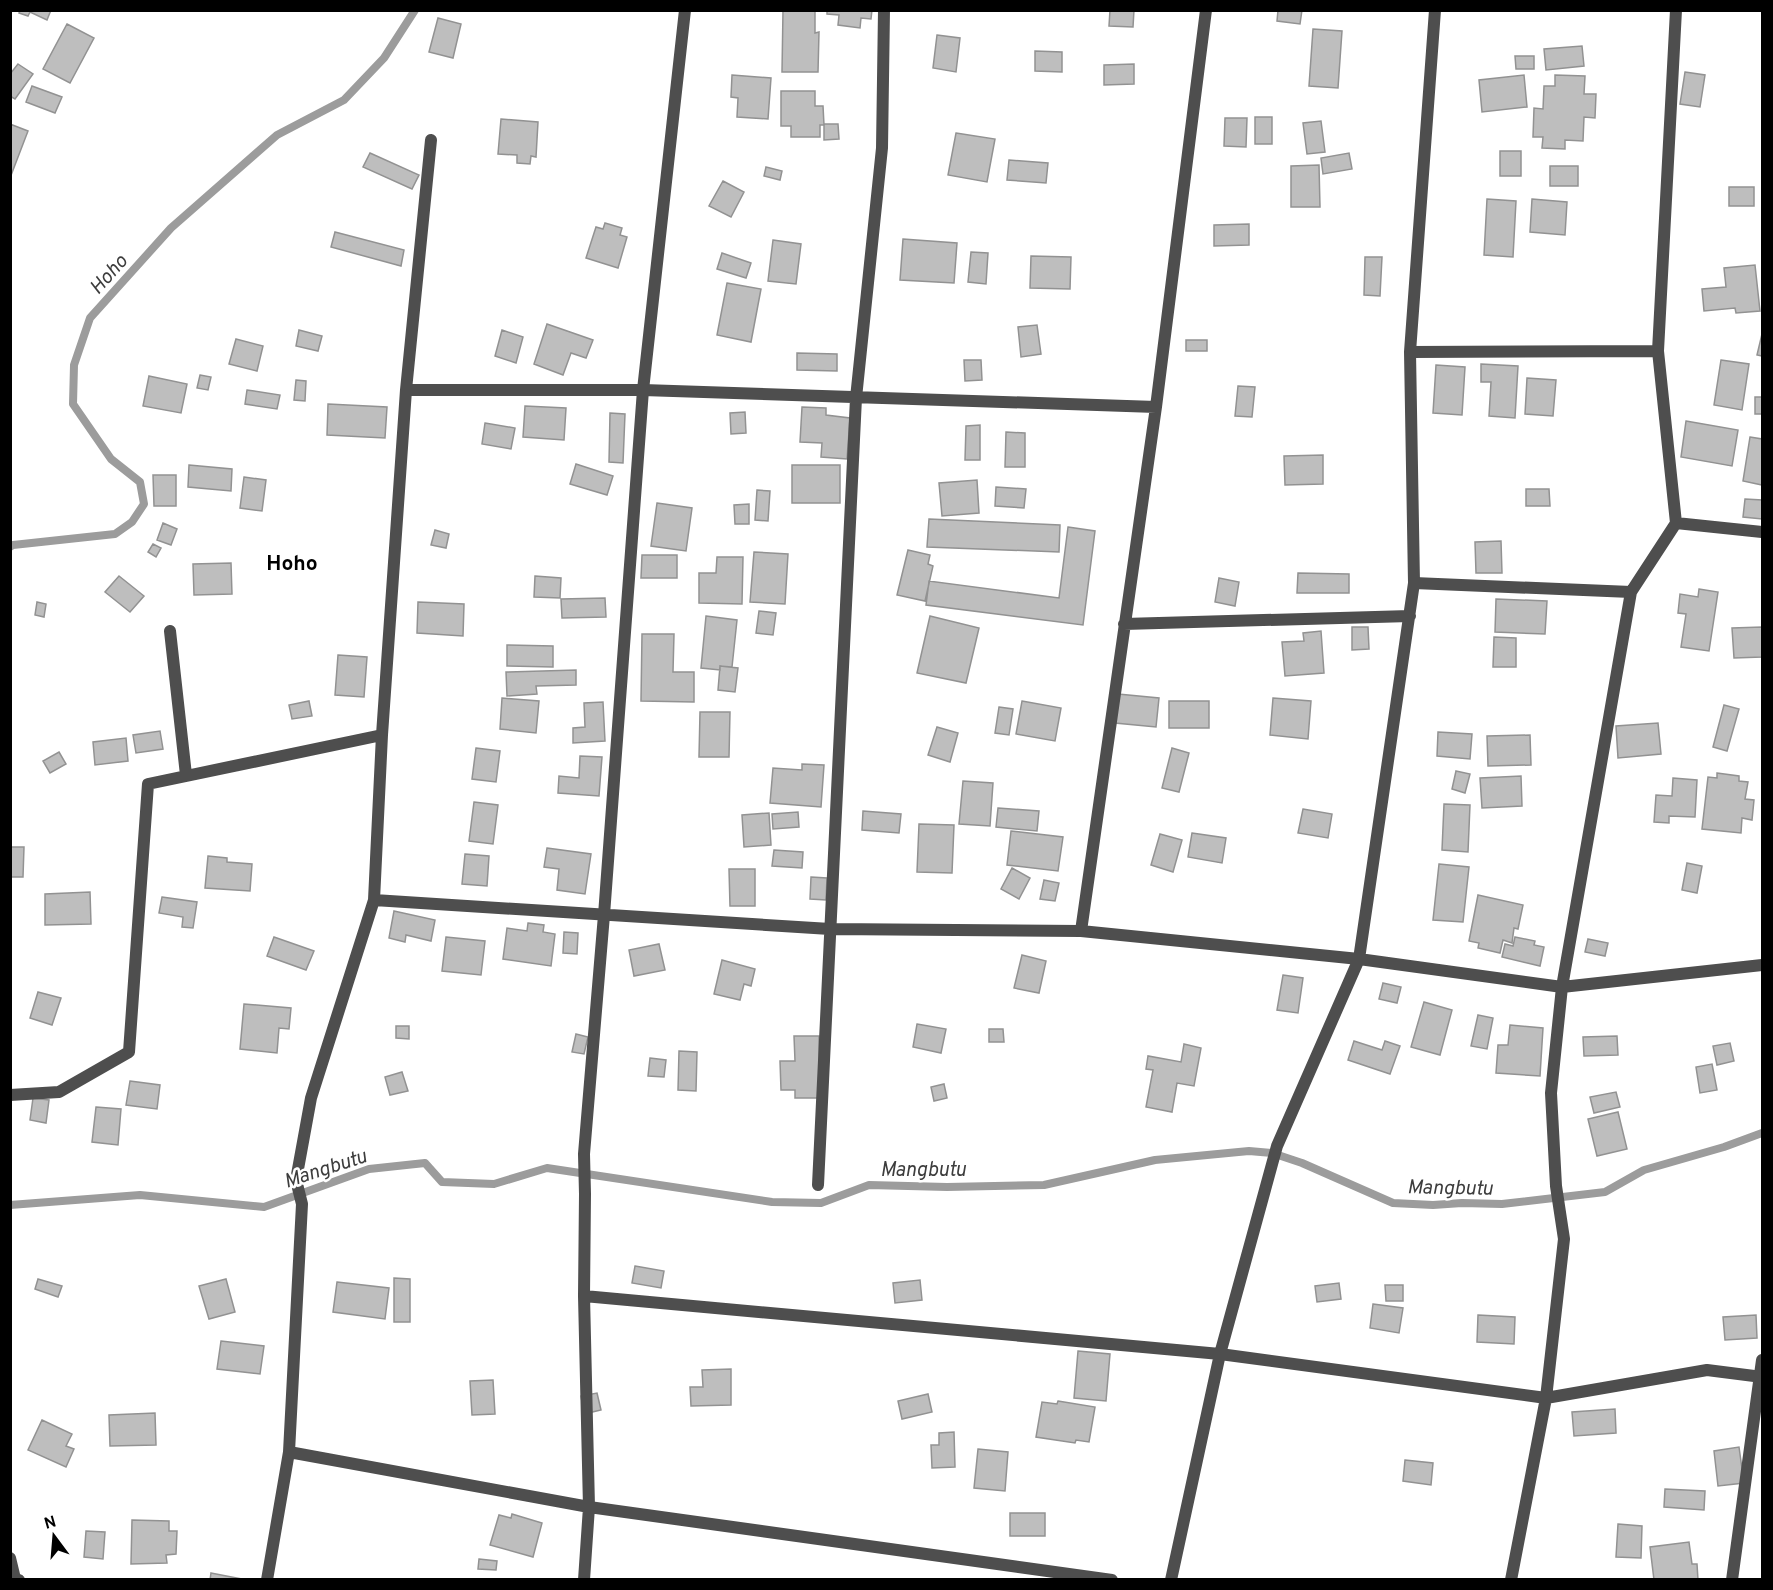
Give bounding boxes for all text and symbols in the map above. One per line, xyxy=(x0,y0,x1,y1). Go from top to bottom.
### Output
water label: Hoho xyxy=(85,249,135,301)
district label: Hoho xyxy=(266,551,318,578)
water label: Mangbutu xyxy=(281,1144,371,1196)
water label: Mangbutu xyxy=(880,1158,967,1184)
water label: Mangbutu xyxy=(1407,1175,1494,1203)
north arrow xyxy=(24,1506,84,1566)
text: N xyxy=(42,1512,59,1535)

